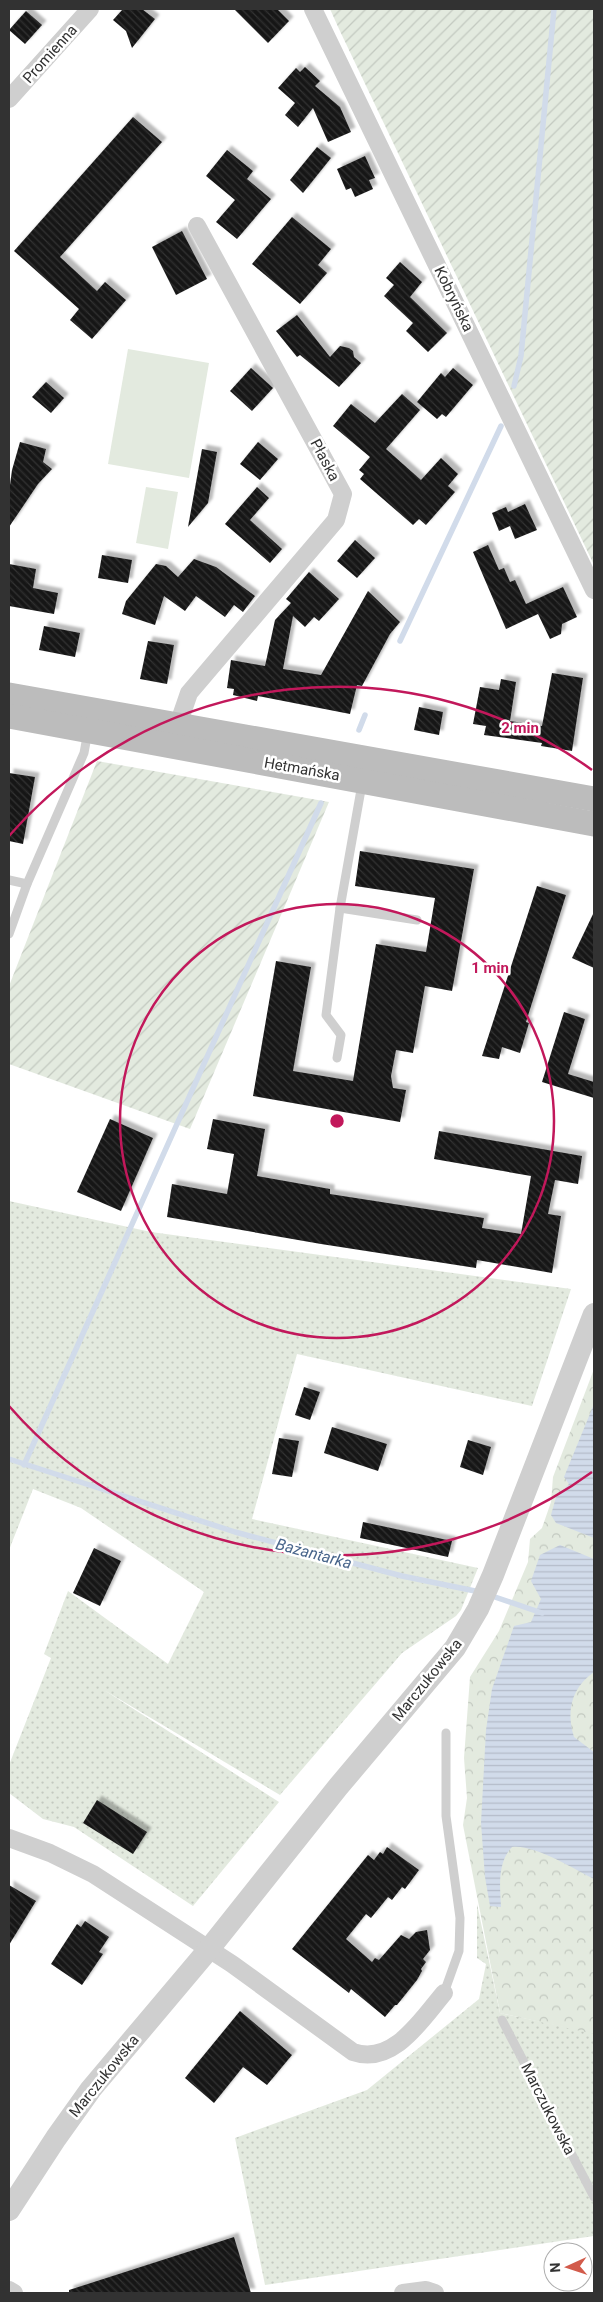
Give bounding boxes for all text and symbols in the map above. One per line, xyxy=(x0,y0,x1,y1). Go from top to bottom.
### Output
street label: Promienna xyxy=(19,21,81,87)
street label: Kobryńska xyxy=(431,263,477,335)
street label: Płaska xyxy=(306,436,344,484)
text: 2 min xyxy=(501,719,539,737)
street label: Hetmańska xyxy=(263,753,341,785)
text: 1 min xyxy=(471,959,509,977)
centre of rings xyxy=(328,1112,346,1130)
water label: Bażantarka xyxy=(274,1534,354,1573)
street label: Marczukowska xyxy=(388,1635,466,1725)
street label: Marczukowska xyxy=(65,2031,143,2121)
street label: Marczukowska xyxy=(517,2060,579,2158)
north arrow xyxy=(543,2242,593,2292)
text: N xyxy=(547,2262,563,2273)

